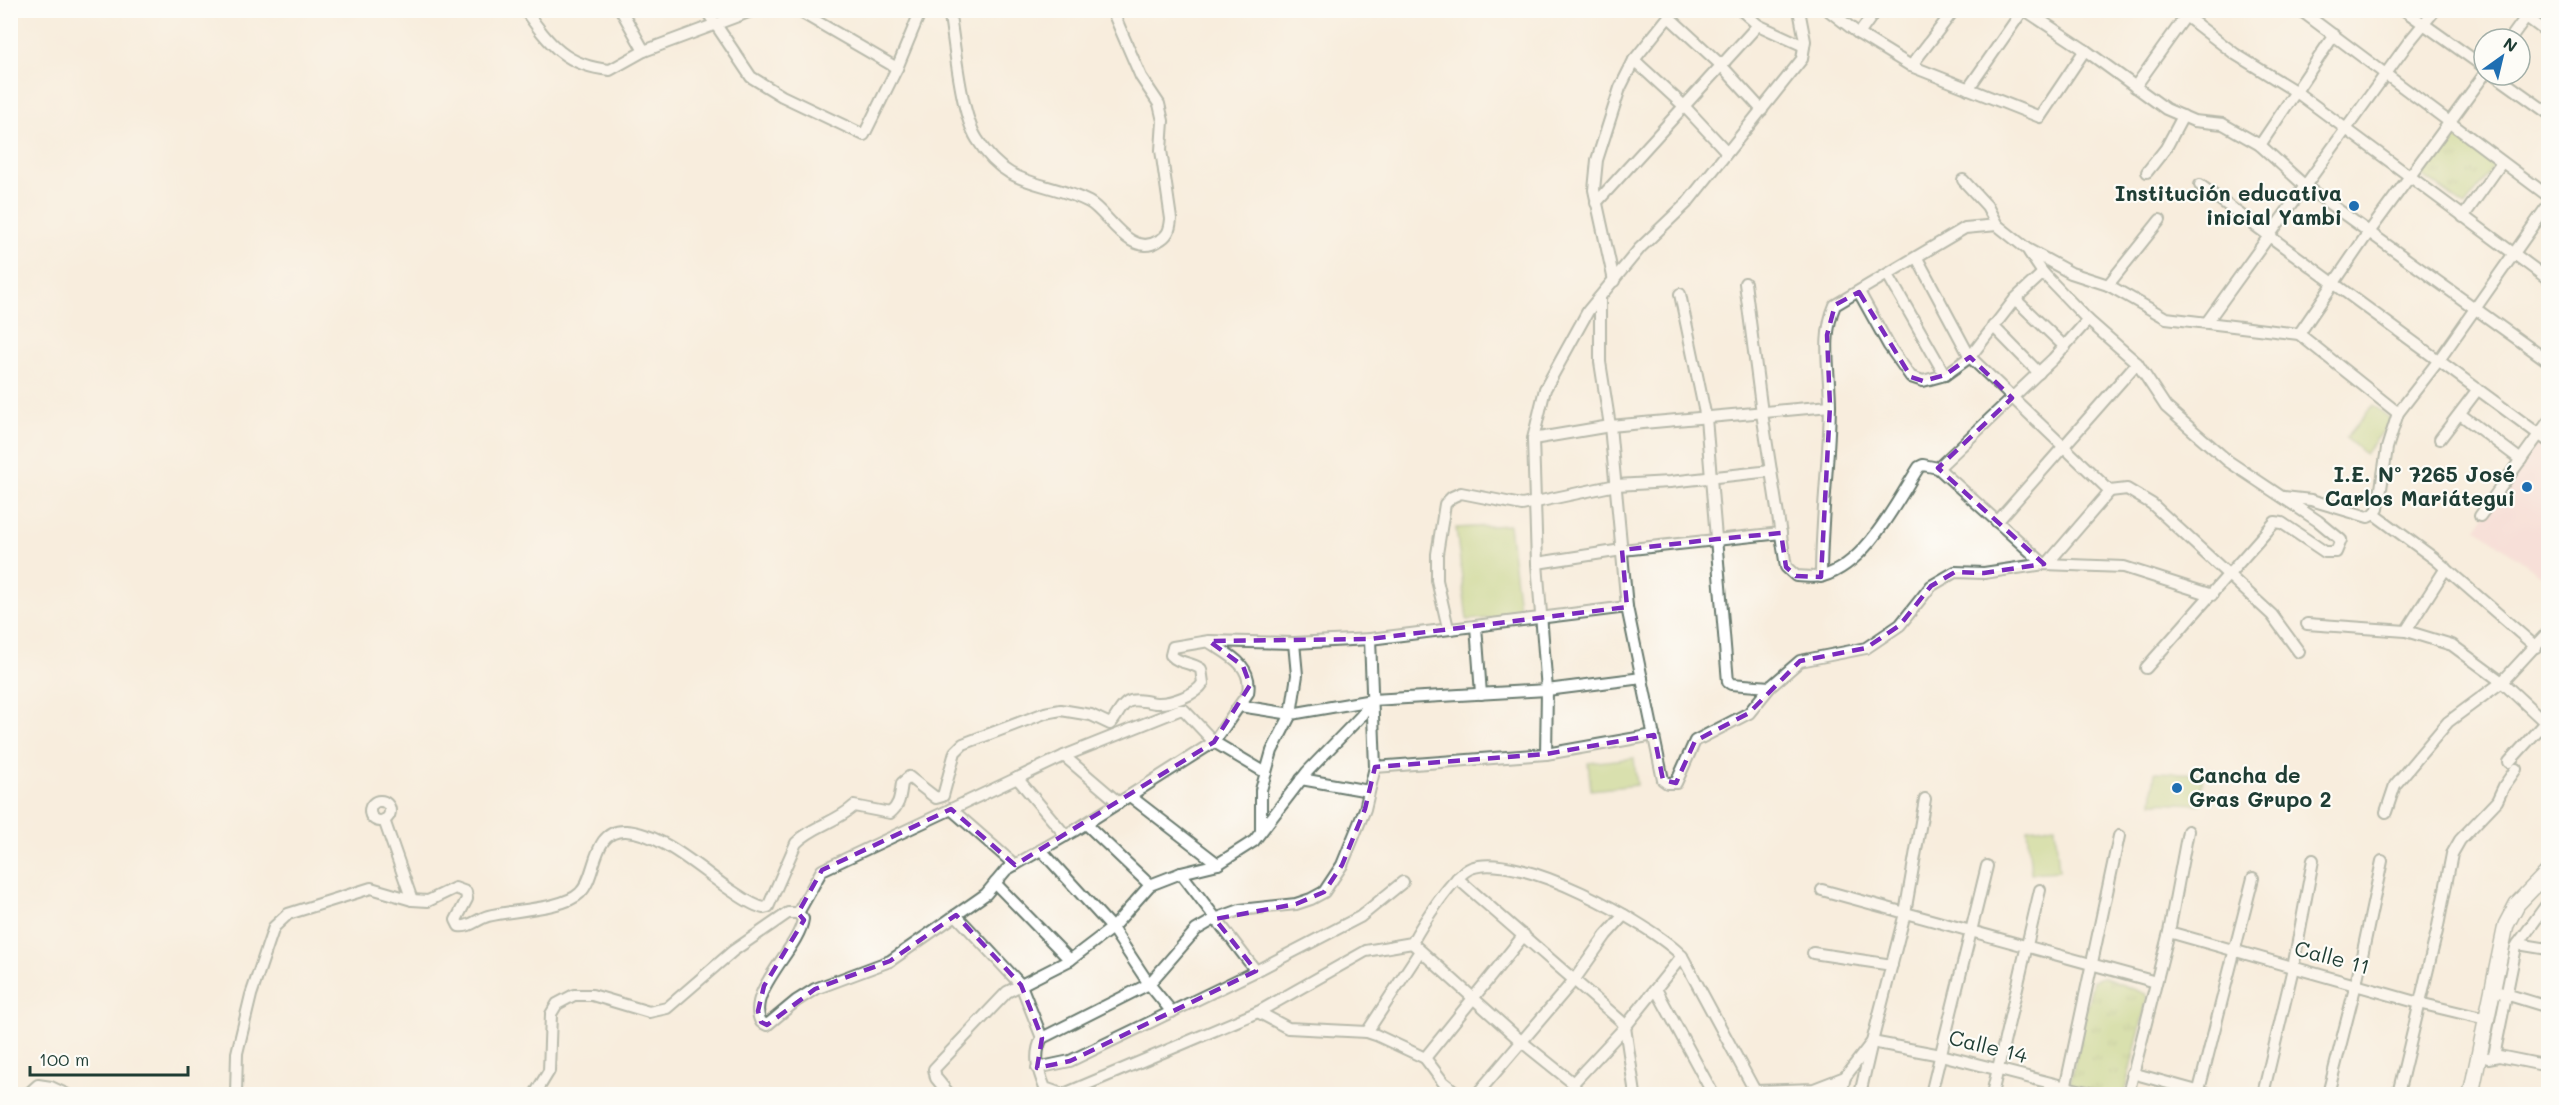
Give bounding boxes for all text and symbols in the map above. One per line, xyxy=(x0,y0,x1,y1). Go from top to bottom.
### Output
north arrow xyxy=(2472,27,2532,87)
text: N xyxy=(2500,32,2522,56)
place label: Institución educativa inicial Yambi xyxy=(2115,179,2342,230)
marker: Institución educativa inicial Yambi xyxy=(2347,199,2361,213)
place label: I.E. Nº 7265 José Carlos Mariátegui xyxy=(2325,460,2515,511)
marker: I.E. Nº 7265 José Carlos Mariátegui xyxy=(2520,480,2534,494)
place label: Cancha de Gras Grupo 2 xyxy=(2189,761,2332,812)
marker: Cancha de Gras Grupo 2 xyxy=(2170,781,2184,795)
street label: Calle 11 xyxy=(2292,934,2373,980)
street label: Calle 14 xyxy=(1946,1023,2031,1068)
scale bar xyxy=(30,1039,188,1077)
text: 100 m xyxy=(39,1047,89,1071)

